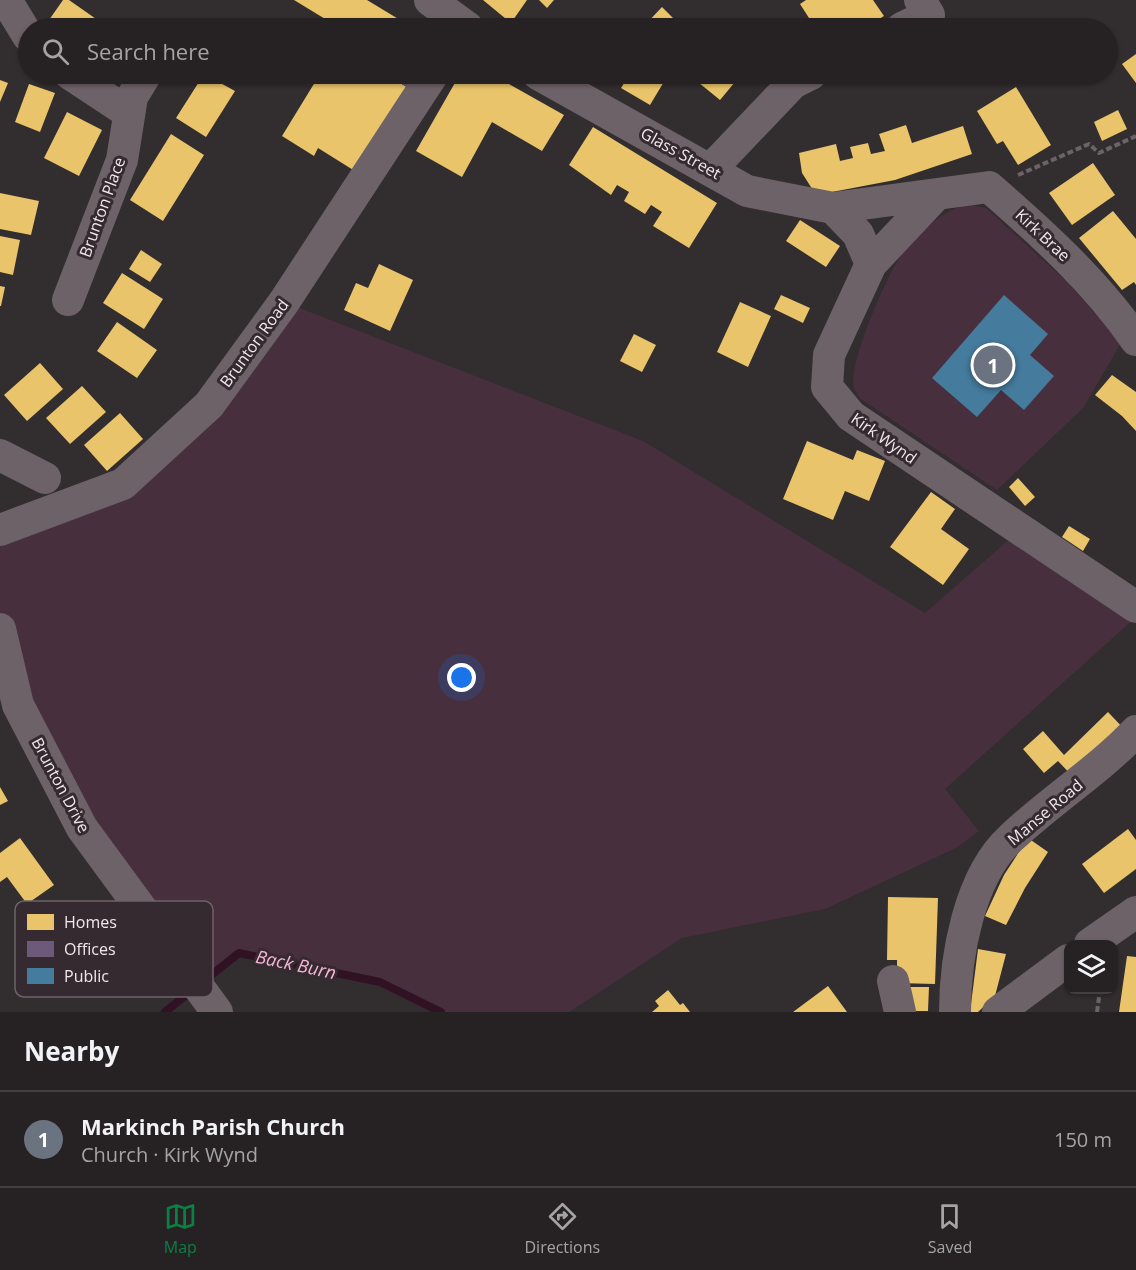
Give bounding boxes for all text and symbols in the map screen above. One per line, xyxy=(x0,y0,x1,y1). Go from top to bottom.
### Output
search box xyxy=(18,18,1118,84)
icon: search xyxy=(39,35,72,68)
text: Search here xyxy=(87,36,210,66)
street label: Glass Street xyxy=(637,122,725,184)
street label: Brunton Place xyxy=(74,154,130,260)
street label: Kirk Brae xyxy=(1011,204,1075,266)
street label: Brunton Road xyxy=(215,294,293,392)
pin: 1 xyxy=(974,342,1012,388)
street label: Kirk Wynd xyxy=(847,407,921,469)
your location xyxy=(447,663,476,692)
street label: Brunton Drive xyxy=(27,733,95,837)
street label: Manse Road xyxy=(1003,774,1087,850)
legend xyxy=(15,901,213,997)
text: Homes xyxy=(64,911,117,933)
text: Offices xyxy=(64,938,116,960)
map controls xyxy=(1064,940,1118,994)
button: layers xyxy=(1064,940,1118,994)
water label: Back Burn xyxy=(254,944,338,984)
text: Public xyxy=(64,965,109,987)
text: Nearby xyxy=(24,1033,119,1069)
text: Markinch Parish Church xyxy=(81,1111,345,1141)
text: 1 xyxy=(38,1126,49,1153)
text: 150 m xyxy=(1054,1126,1112,1153)
text: Church · Kirk Wynd xyxy=(81,1141,258,1168)
tab: Map xyxy=(164,1200,197,1258)
tab: Directions xyxy=(524,1200,600,1258)
tab: Saved xyxy=(928,1200,972,1258)

